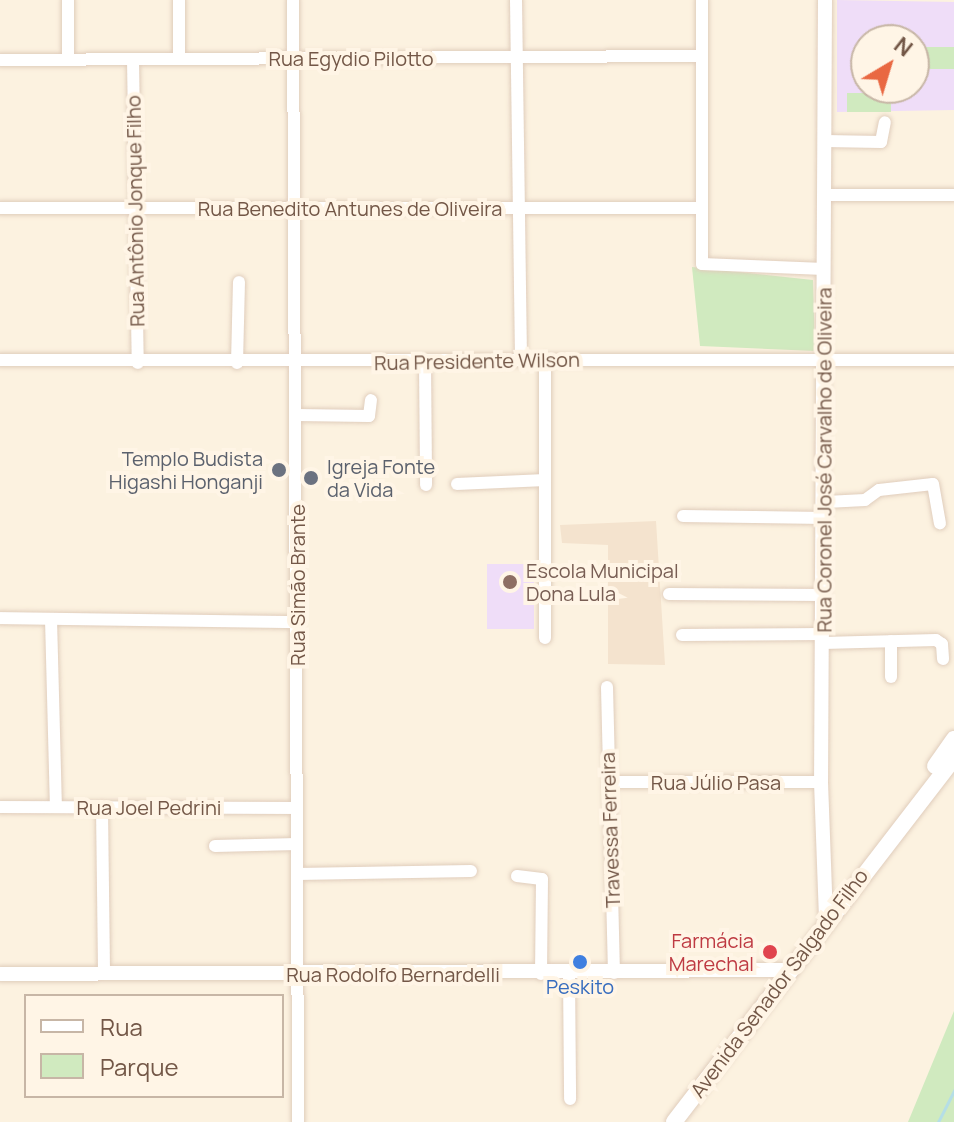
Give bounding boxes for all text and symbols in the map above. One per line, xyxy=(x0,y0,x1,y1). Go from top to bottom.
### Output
north arrow xyxy=(850,24,930,104)
text: N xyxy=(888,30,919,63)
street label: Rua Egydio Pilotto xyxy=(268,46,434,70)
street label: Rua Antônio Jonque Filho xyxy=(121,95,149,327)
street label: Rua Benedito Antunes de Oliveira xyxy=(198,196,502,220)
street label: Rua Coronel José Carvalho de Oliveira xyxy=(812,287,836,633)
street label: Rua Presidente Wilson xyxy=(374,347,580,375)
place label: Templo Budista Higashi Honganji xyxy=(109,446,263,493)
place label: Igreja Fonte da Vida xyxy=(327,454,435,501)
marker: Templo Budista Higashi Honganji xyxy=(270,461,288,479)
marker: Igreja Fonte da Vida xyxy=(302,469,320,487)
street label: Rua Simão Brante xyxy=(285,504,309,666)
place label: Escola Municipal Dona Lula xyxy=(526,558,679,605)
marker: Escola Municipal Dona Lula xyxy=(501,573,519,591)
street label: Travessa Ferreira xyxy=(595,752,625,908)
street label: Rua Júlio Pasa xyxy=(651,770,781,794)
street label: Rua Joel Pedrini xyxy=(76,795,222,819)
street label: Avenida Senador Salgado Filho xyxy=(685,864,873,1102)
place label: Farmácia Marechal xyxy=(669,928,754,975)
marker: Farmácia Marechal xyxy=(761,943,779,961)
marker: Peskito xyxy=(571,953,589,971)
street label: Rua Rodolfo Bernardelli xyxy=(286,962,500,986)
place label: Peskito xyxy=(546,974,614,998)
legend xyxy=(24,994,284,1098)
text: Rua xyxy=(100,1010,143,1043)
text: Parque xyxy=(100,1050,178,1083)

